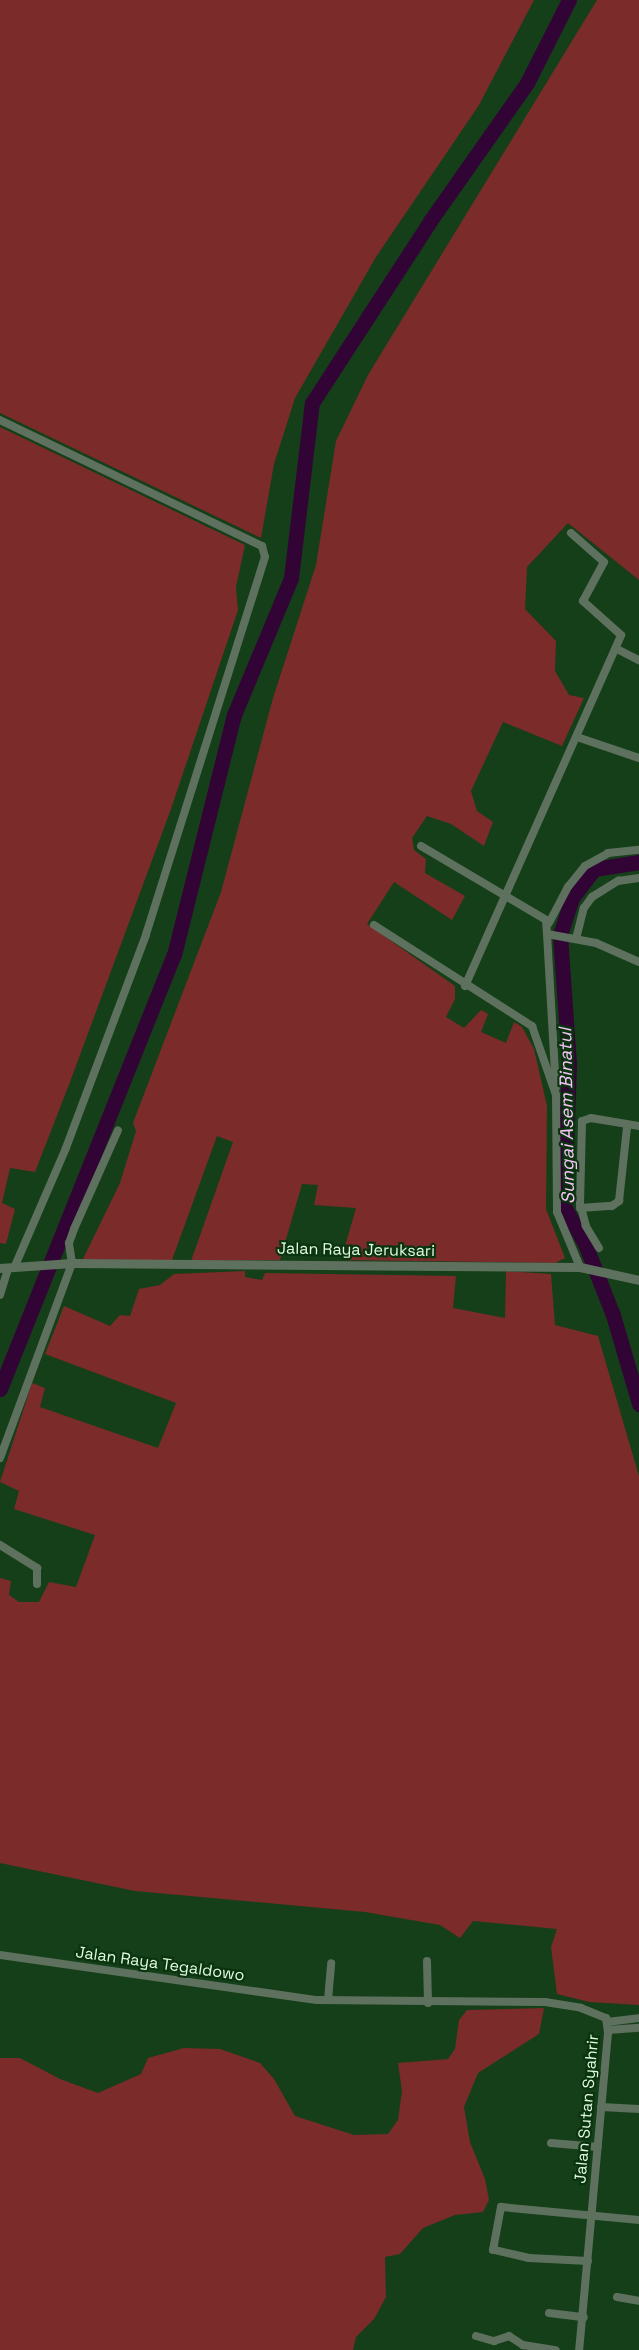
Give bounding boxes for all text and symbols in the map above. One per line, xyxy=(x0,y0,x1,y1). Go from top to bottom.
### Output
water label: Sungai Asem Binatul xyxy=(555,1028,579,1204)
street label: Jalan Raya Jeruksari xyxy=(277,1239,435,1261)
street label: Jalan Raya Tegaldowo xyxy=(74,1943,246,1985)
street label: Jalan Sutan Syahrir xyxy=(571,2033,603,2185)

